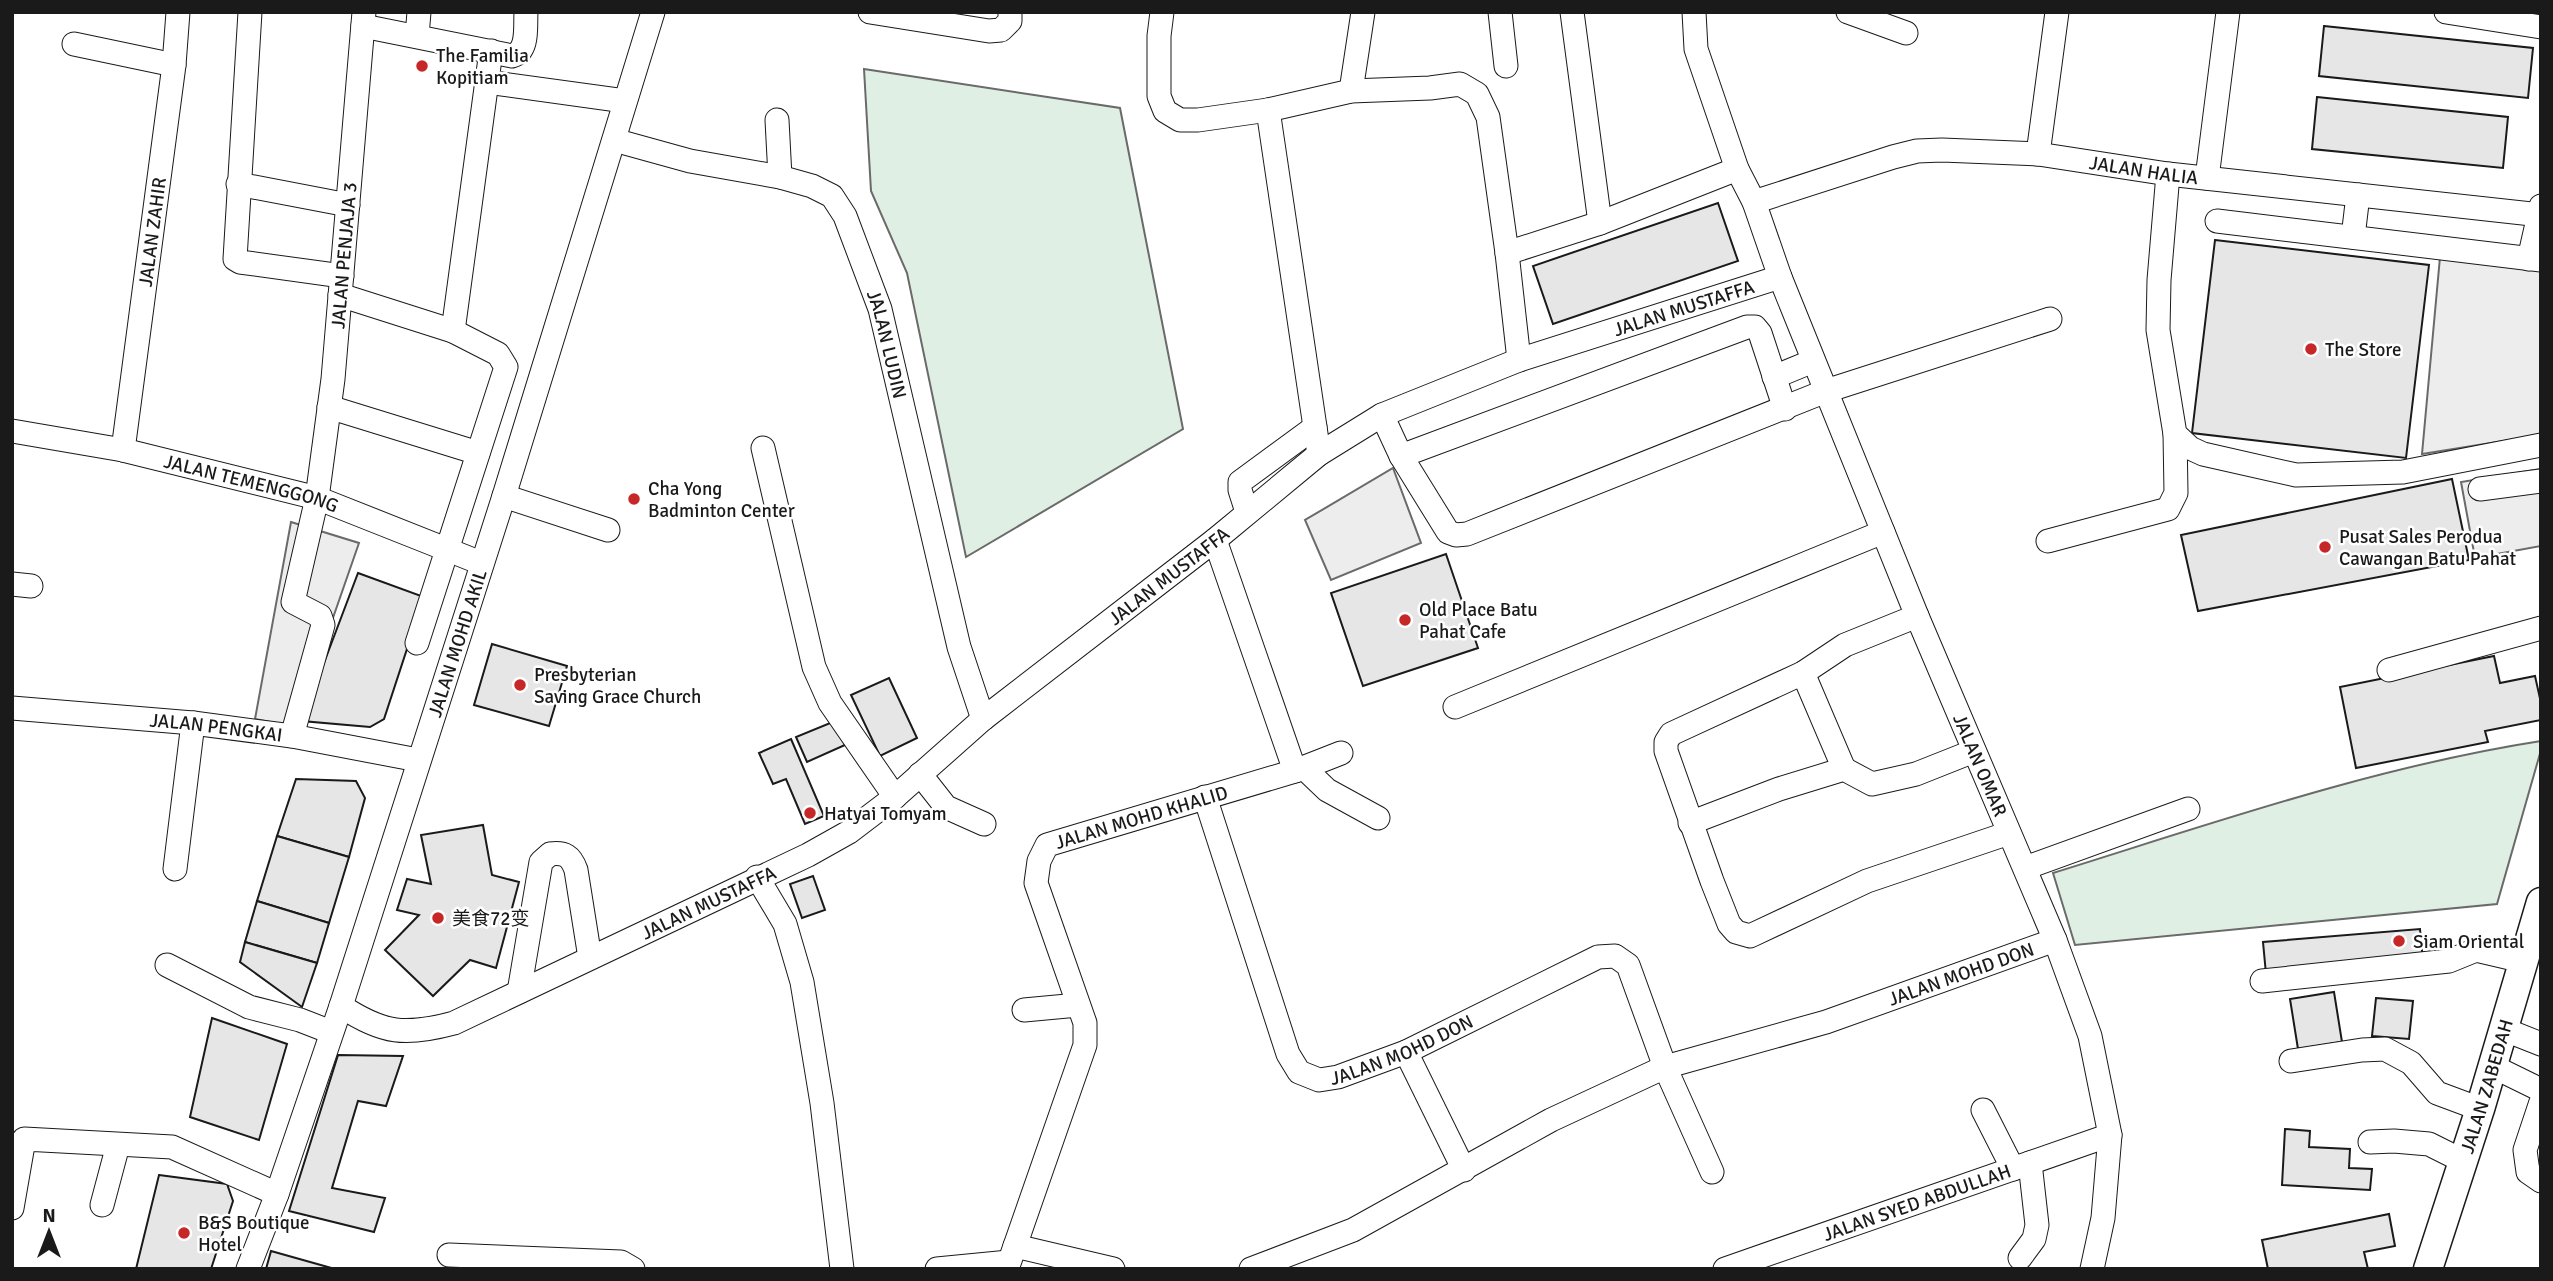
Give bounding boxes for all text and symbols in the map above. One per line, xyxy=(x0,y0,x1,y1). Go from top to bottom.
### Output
place label: The Familia Kopitiam xyxy=(436,44,529,90)
marker: The Familia Kopitiam xyxy=(414,58,430,74)
street label: JALAN HALIA xyxy=(2088,151,2200,190)
street label: JALAN ZAHIR xyxy=(134,176,172,288)
street label: JALAN PENJAJA 3 xyxy=(326,181,363,330)
street label: JALAN MUSTAFFA xyxy=(1611,275,1758,342)
street label: JALAN LUDIN xyxy=(861,287,912,401)
place label: The Store xyxy=(2325,338,2401,362)
marker: The Store xyxy=(2303,341,2319,357)
street label: JALAN TEMENGGONG xyxy=(161,450,342,518)
place label: Cha Yong Badminton Center xyxy=(648,477,795,523)
marker: Cha Yong Badminton Center xyxy=(626,491,642,507)
street label: JALAN MUSTAFFA xyxy=(1104,522,1235,631)
place label: Pusat Sales Perodua Cawangan Batu Pahat xyxy=(2339,525,2516,571)
marker: Pusat Sales Perodua Cawangan Batu Pahat xyxy=(2317,539,2333,555)
street label: JALAN MOHD AKIL xyxy=(423,566,493,720)
place label: Old Place Batu Pahat Cafe xyxy=(1419,598,1538,644)
marker: Old Place Batu Pahat Cafe xyxy=(1397,612,1413,628)
place label: Presbyterian Saving Grace Church xyxy=(534,663,701,709)
marker: Presbyterian Saving Grace Church xyxy=(512,677,528,693)
street label: JALAN PENGKAI xyxy=(149,708,284,748)
street label: JALAN OMAR xyxy=(1947,711,2012,820)
street label: JALAN MOHD KHALID xyxy=(1052,781,1231,855)
place label: Hatyai Tomyam xyxy=(824,802,947,826)
marker: Hatyai Tomyam xyxy=(802,805,818,821)
street label: JALAN MUSTAFFA xyxy=(638,861,781,945)
place label: 美食72变 xyxy=(452,907,530,931)
marker: 美食72变 xyxy=(430,910,446,926)
place label: Siam Oriental xyxy=(2413,930,2524,954)
marker: Siam Oriental xyxy=(2391,933,2407,949)
street label: JALAN MOHD DON xyxy=(1885,937,2038,1012)
street label: JALAN MOHD DON xyxy=(1329,1010,1477,1091)
street label: JALAN ZABEDAH xyxy=(2455,1016,2519,1157)
street label: JALAN SYED ABDULLAH xyxy=(1820,1159,2014,1247)
north arrow xyxy=(14,1197,84,1267)
text: N xyxy=(42,1204,56,1228)
place label: B&S Boutique Hotel xyxy=(198,1211,310,1257)
marker: B&S Boutique Hotel xyxy=(176,1225,192,1241)

